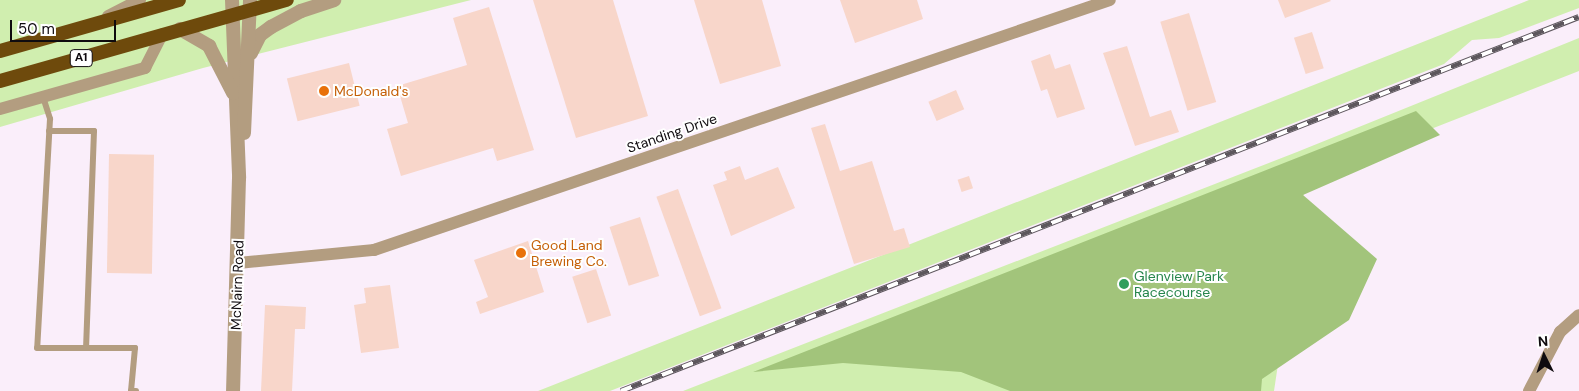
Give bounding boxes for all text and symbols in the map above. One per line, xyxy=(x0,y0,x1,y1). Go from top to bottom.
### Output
scale bar xyxy=(12,10,119,42)
text: 50 m xyxy=(18,19,55,39)
road number: A1 xyxy=(68,48,94,68)
place label: McDonald's xyxy=(334,83,409,99)
marker: McDonald's xyxy=(318,85,330,97)
street label: Standing Drive xyxy=(625,110,719,156)
place label: Good Land Brewing Co. xyxy=(531,237,607,270)
street label: McNairn Road xyxy=(227,240,247,330)
marker: Good Land Brewing Co. xyxy=(515,247,527,259)
place label: Glenview Park Racecourse xyxy=(1134,268,1224,300)
marker: Glenview Park Racecourse xyxy=(1118,278,1130,290)
north arrow xyxy=(1519,331,1569,381)
text: N xyxy=(1537,332,1549,350)

